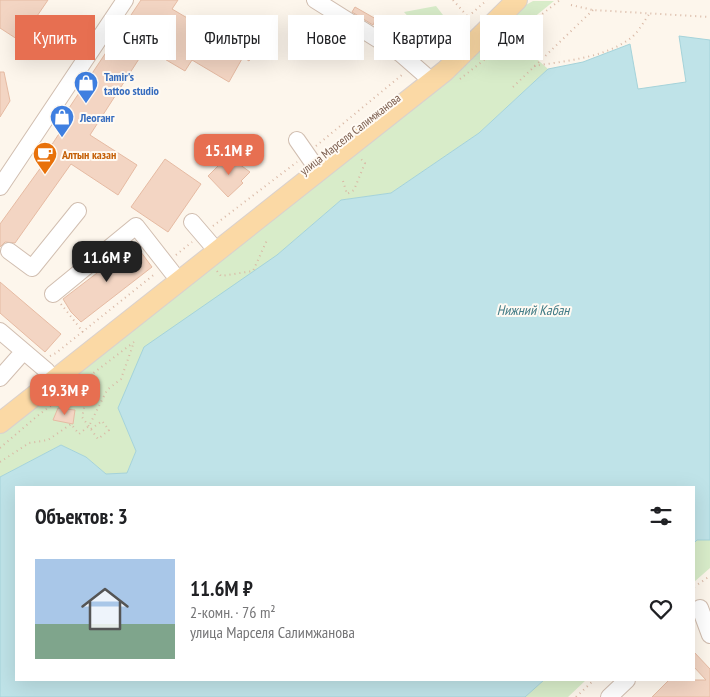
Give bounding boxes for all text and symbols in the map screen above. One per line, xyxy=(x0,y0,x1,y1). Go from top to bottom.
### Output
chip: Купить xyxy=(15,15,95,60)
chip: Снять xyxy=(105,15,176,60)
chip: Фильтры xyxy=(186,15,278,60)
chip: Новое xyxy=(288,15,364,60)
chip: Квартира xyxy=(374,15,470,60)
chip: Дом xyxy=(480,15,543,60)
place label: Tamir's tattoo studio xyxy=(104,69,160,98)
shop icon: Tamir's tattoo studio xyxy=(73,70,99,104)
street label: улица Марселя Салимжанова xyxy=(297,90,404,178)
shop icon: Леоганг xyxy=(49,104,75,138)
place label: Леоганг xyxy=(79,110,115,125)
pin: 15.1M ₽ xyxy=(183,134,275,176)
text: 15.1M ₽ xyxy=(205,140,253,160)
cafe icon: Алтын казан xyxy=(32,141,58,175)
place label: Алтын казан xyxy=(61,147,116,162)
pin: 11.6M ₽ xyxy=(61,240,153,283)
text: 11.6M ₽ xyxy=(83,247,131,267)
water label: Нижний Кабан xyxy=(497,301,571,319)
pin: 19.3M ₽ xyxy=(19,374,111,416)
text: 19.3M ₽ xyxy=(41,380,89,400)
icon: filters xyxy=(647,502,675,530)
text: Объектов: 3 xyxy=(35,503,128,530)
text: 11.6M ₽ xyxy=(190,575,253,602)
icon: home xyxy=(75,579,135,639)
icon: heart xyxy=(647,595,675,623)
text: 2-комн. · 76 m² xyxy=(190,602,276,622)
text: улица Марселя Салимжанова xyxy=(190,622,355,642)

